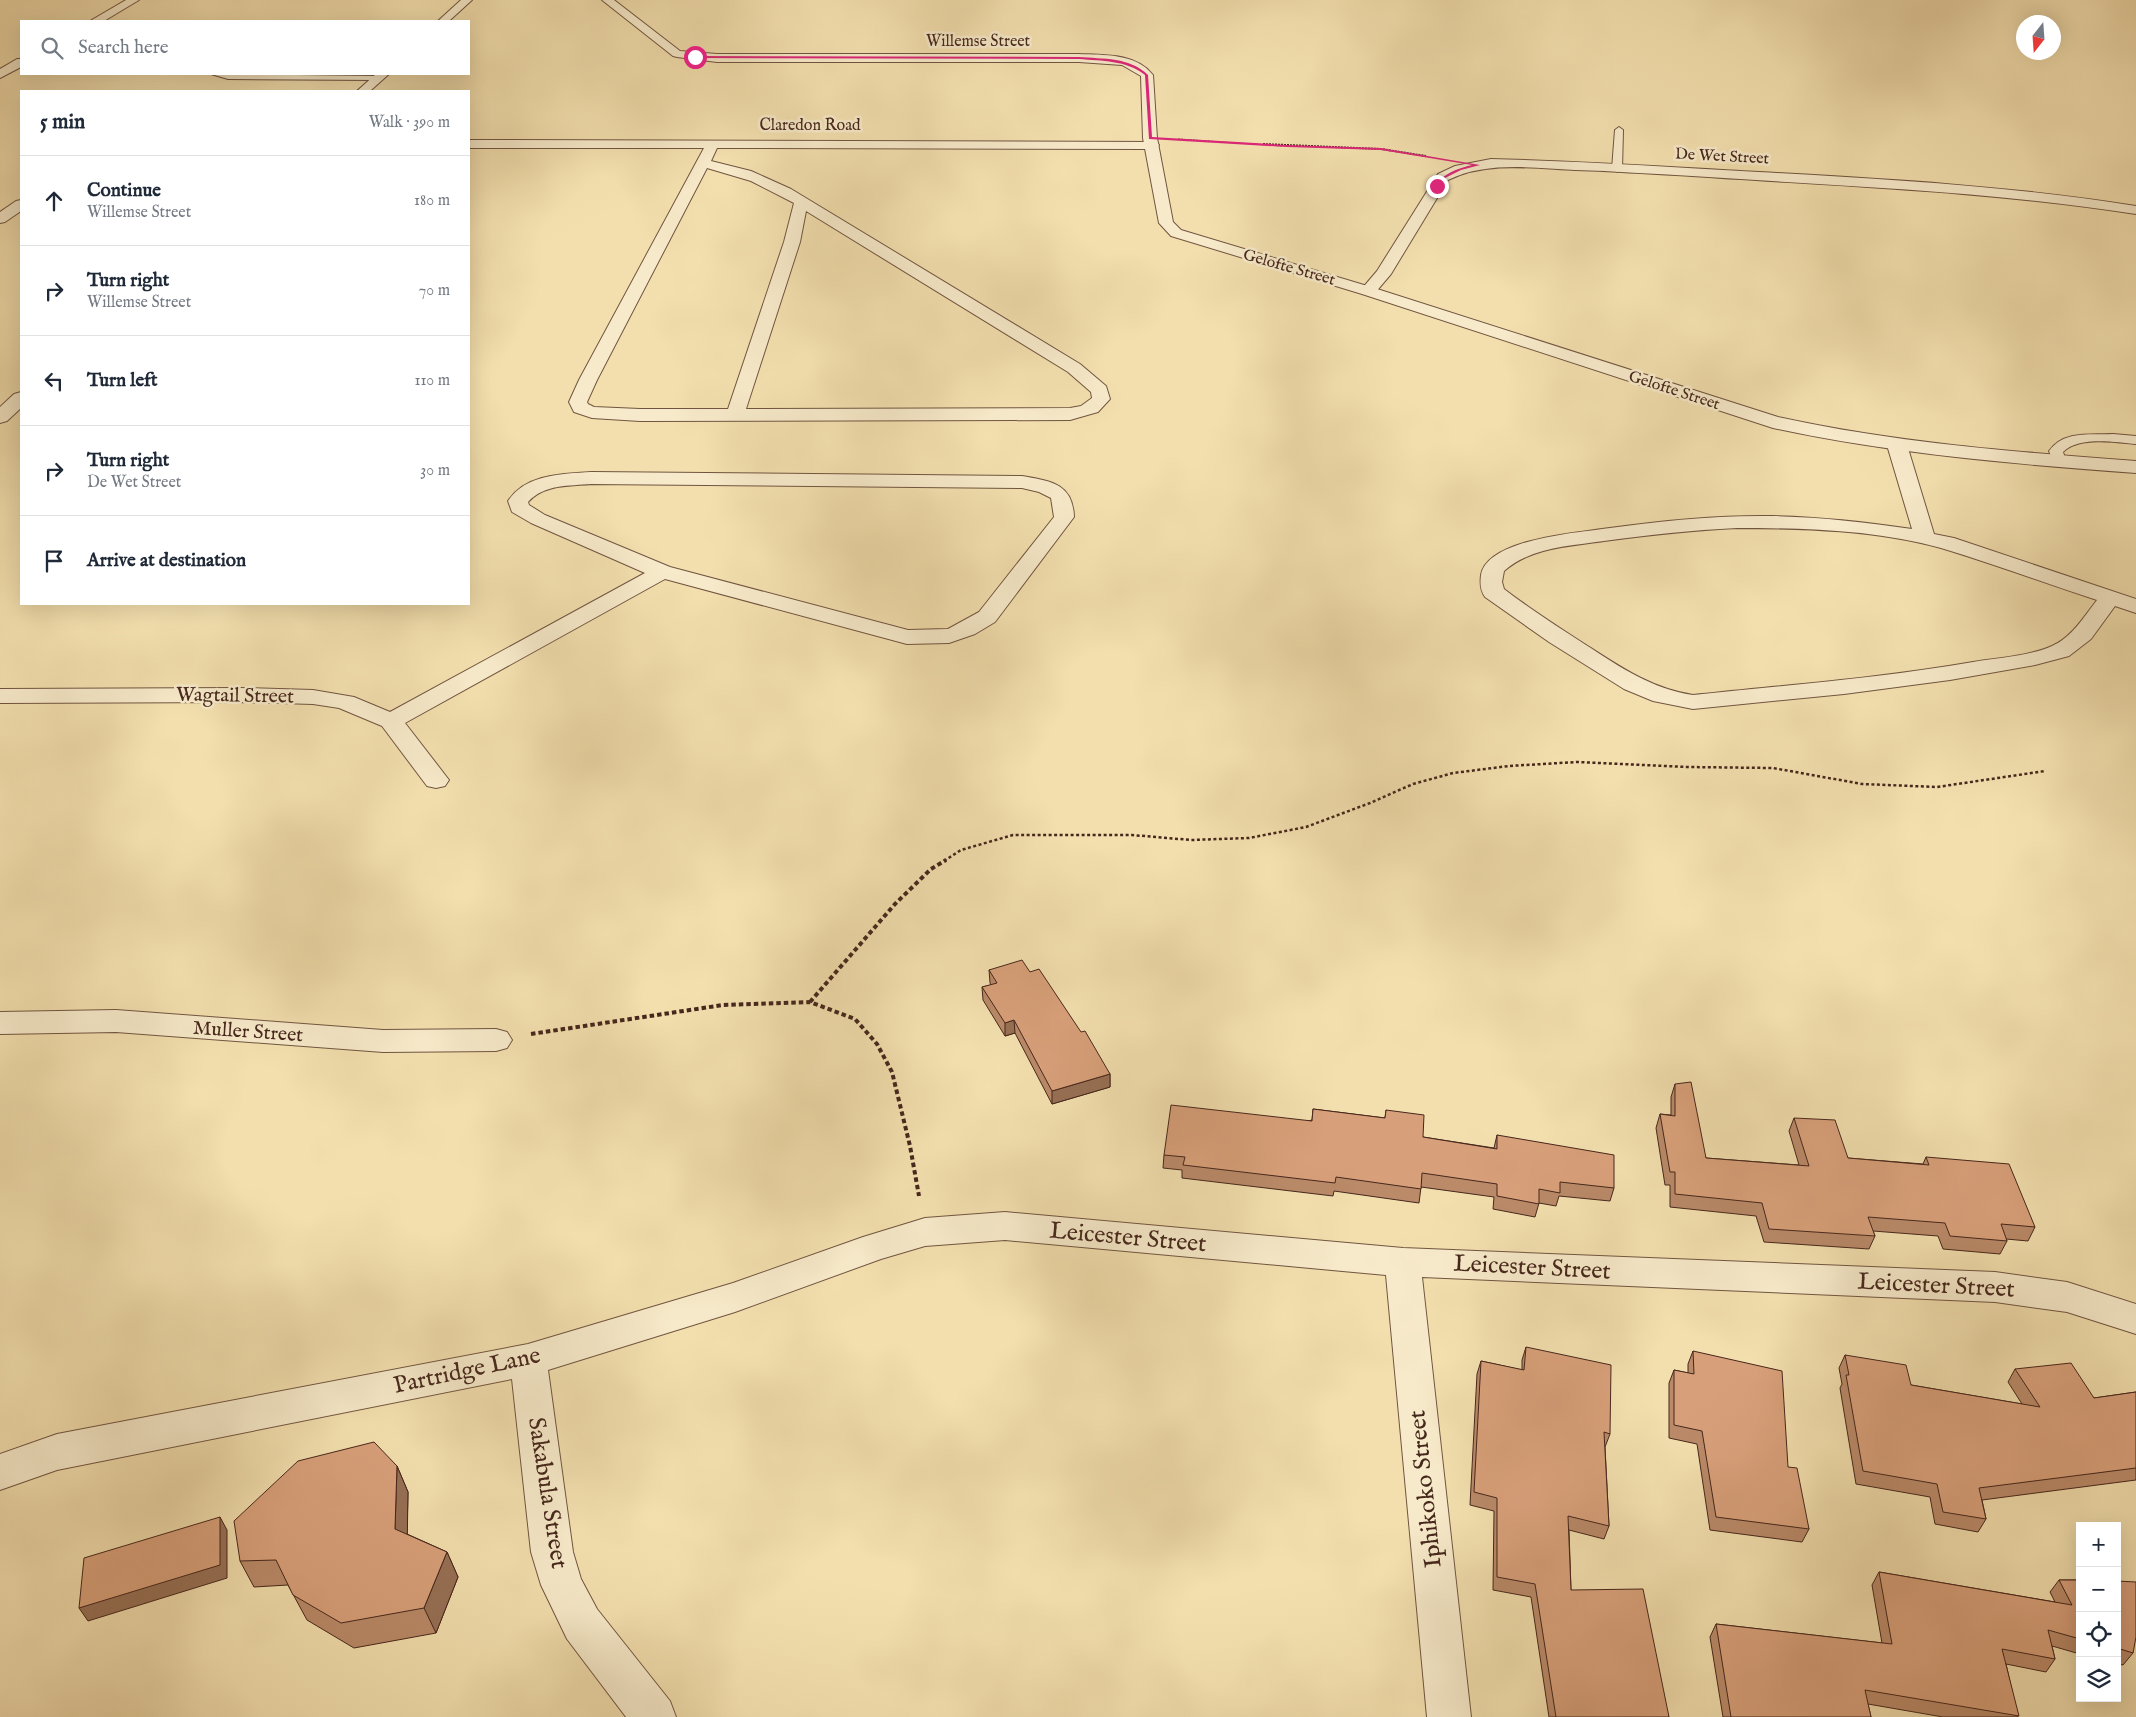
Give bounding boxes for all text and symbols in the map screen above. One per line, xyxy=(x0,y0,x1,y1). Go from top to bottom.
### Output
north arrow xyxy=(2016,15,2061,60)
search box xyxy=(20,20,470,75)
street label: Willemse Street xyxy=(926,32,1031,52)
icon: search xyxy=(38,34,66,62)
text: Search here xyxy=(78,36,169,60)
route start xyxy=(684,46,707,69)
text: 5 min xyxy=(40,109,85,136)
text: Walk · 390 m xyxy=(369,113,450,133)
street label: Claredon Road xyxy=(759,116,861,136)
street label: De Wet Street xyxy=(1674,145,1770,169)
route end xyxy=(1426,175,1449,198)
text: Continue xyxy=(87,179,161,203)
icon: ahead xyxy=(40,187,68,215)
text: 180 m xyxy=(414,191,450,211)
text: Willemse Street xyxy=(87,203,191,223)
street label: Gelofte Street xyxy=(1241,245,1338,291)
text: Turn right xyxy=(87,269,169,293)
icon: right xyxy=(40,277,68,305)
text: 70 m xyxy=(419,281,450,301)
text: Willemse Street xyxy=(87,293,191,313)
icon: left xyxy=(40,367,68,395)
street label: Gelofte Street xyxy=(1626,367,1723,415)
text: Turn left xyxy=(87,369,158,393)
text: 110 m xyxy=(414,371,450,391)
text: Turn right xyxy=(87,449,169,473)
icon: right xyxy=(40,457,68,485)
text: 30 m xyxy=(420,461,450,481)
text: De Wet Street xyxy=(87,473,181,493)
icon: arrive xyxy=(40,547,68,575)
text: Arrive at destination xyxy=(87,549,246,573)
street label: Wagtail Street xyxy=(176,682,294,710)
street label: Muller Street xyxy=(192,1016,304,1048)
street label: Leicester Street xyxy=(1048,1216,1208,1260)
street label: Leicester Street xyxy=(1453,1248,1611,1288)
street label: Leicester Street xyxy=(1857,1266,2015,1306)
street label: Partridge Lane xyxy=(391,1340,543,1402)
street label: Iphikoko Street xyxy=(1402,1409,1450,1569)
street label: Sakabula Street xyxy=(520,1415,574,1571)
map controls xyxy=(2076,1522,2121,1702)
button: + xyxy=(2076,1522,2121,1567)
button: − xyxy=(2076,1567,2121,1612)
button: locate xyxy=(2076,1612,2121,1657)
button: layers xyxy=(2076,1657,2121,1702)

